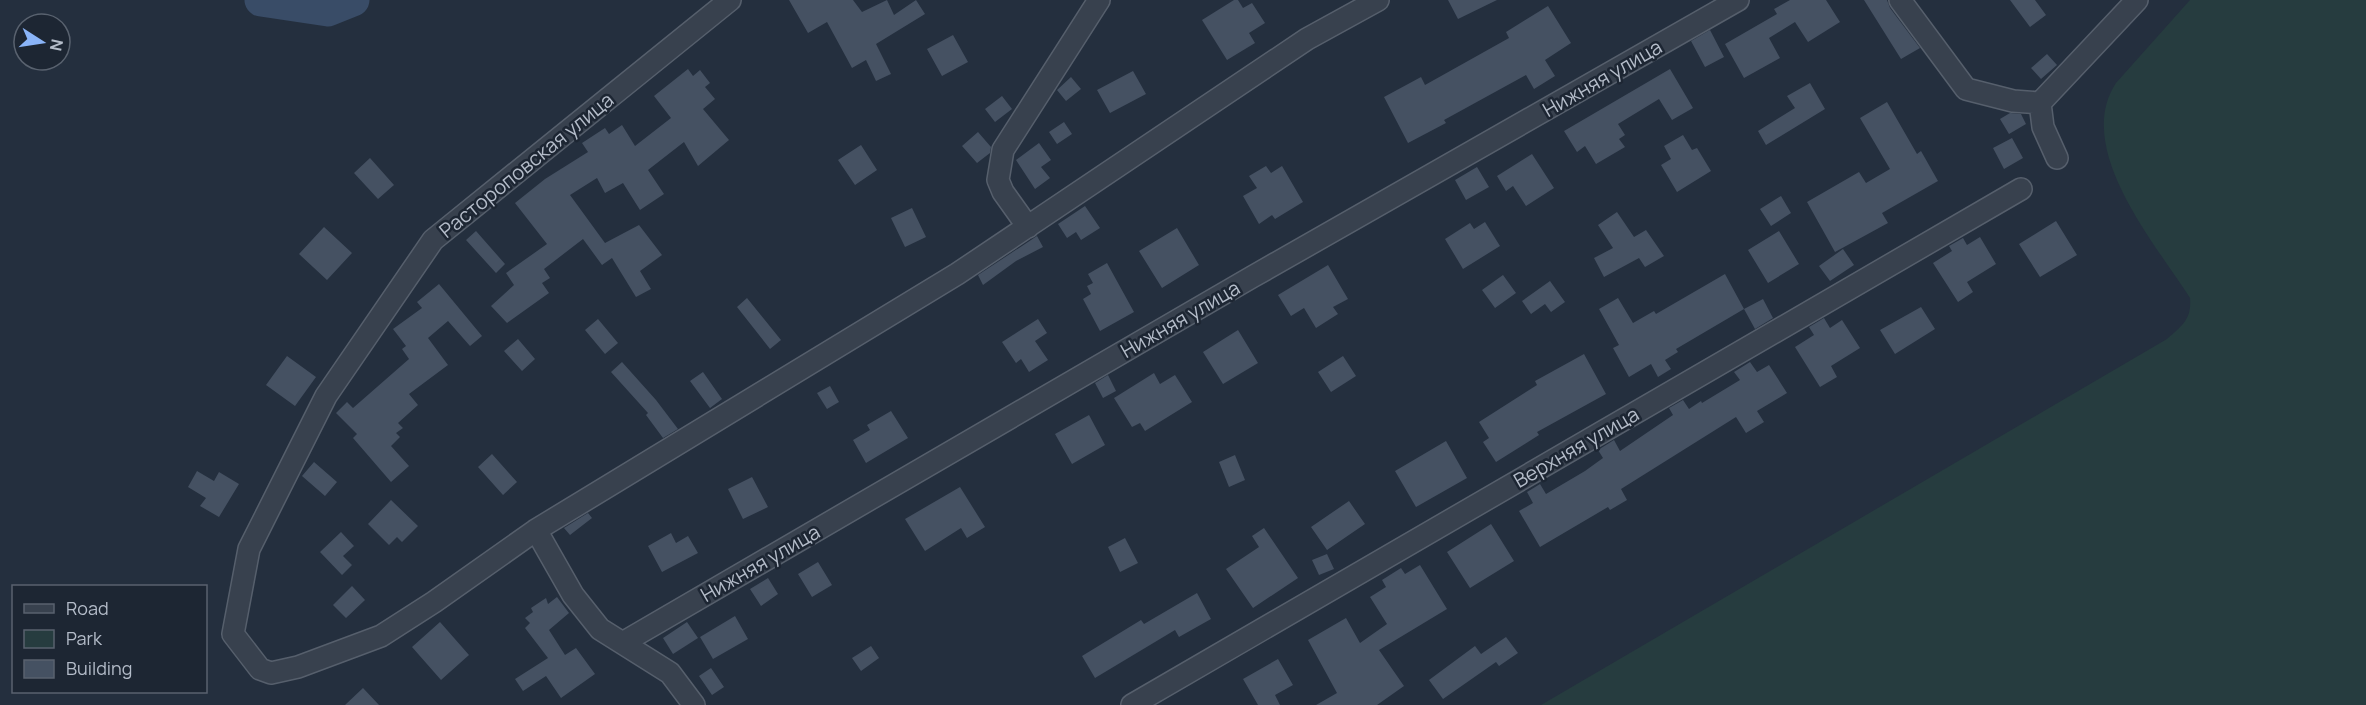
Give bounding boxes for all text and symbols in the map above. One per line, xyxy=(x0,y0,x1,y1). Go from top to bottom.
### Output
north arrow xyxy=(12,12,72,72)
street label: Нижняя улица xyxy=(1537,33,1667,123)
text: N xyxy=(45,37,69,53)
street label: Растороповская улица xyxy=(433,86,619,244)
street label: Нижняя улица xyxy=(1115,274,1245,364)
street label: Верхняя улица xyxy=(1508,400,1644,494)
street label: Нижняя улица xyxy=(695,518,825,608)
legend xyxy=(12,585,207,693)
text: Road xyxy=(66,596,109,620)
text: Park xyxy=(66,626,103,650)
text: Building xyxy=(66,656,132,680)

